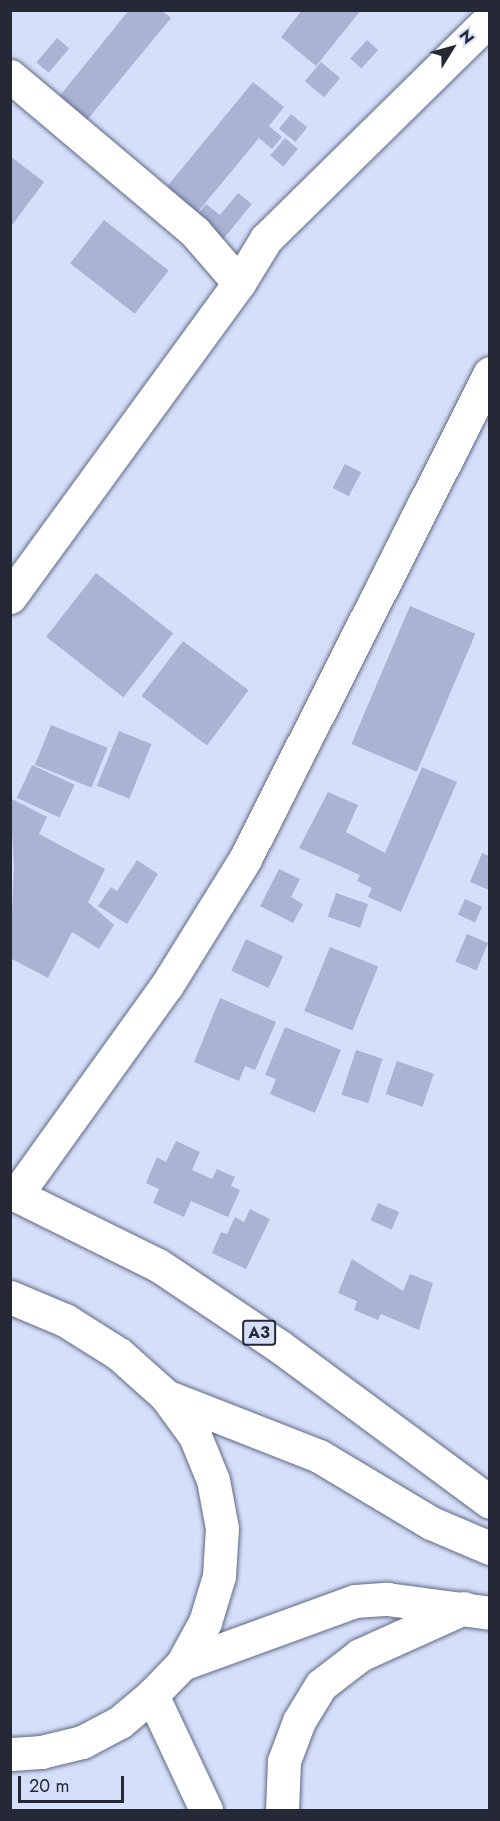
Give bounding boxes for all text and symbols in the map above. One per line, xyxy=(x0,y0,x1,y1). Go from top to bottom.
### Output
north arrow xyxy=(422,18,482,78)
text: N xyxy=(454,25,480,49)
road number: A3 xyxy=(241,1320,277,1346)
scale bar xyxy=(21,1764,128,1802)
text: 20 m xyxy=(29,1773,69,1799)

